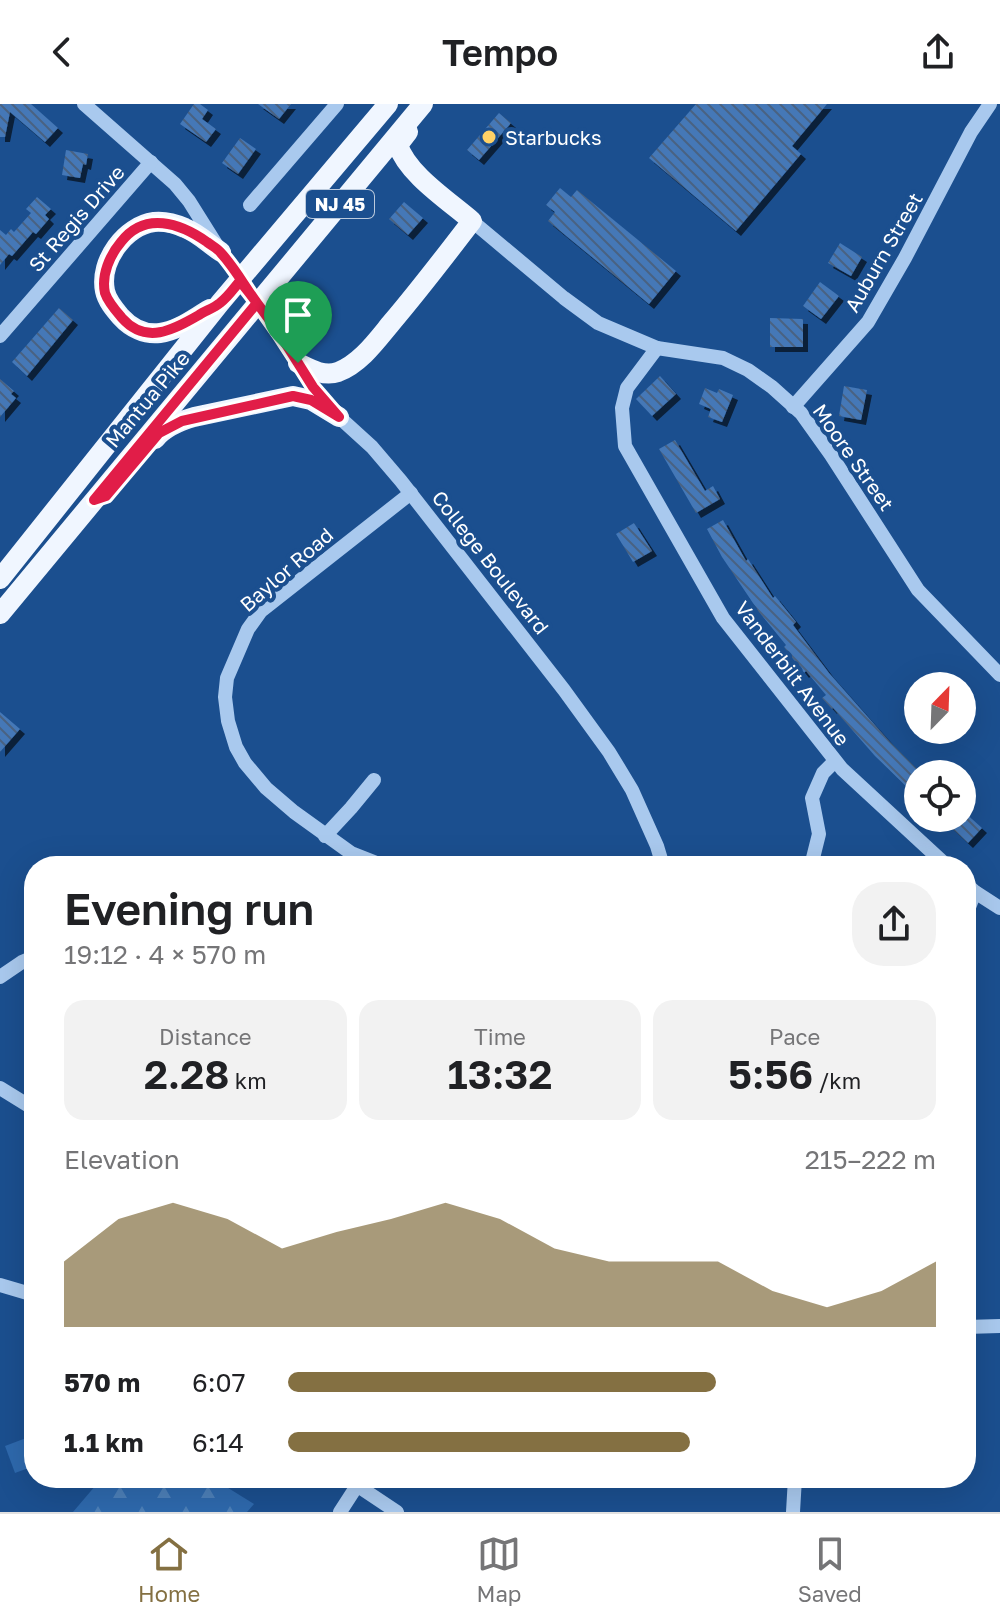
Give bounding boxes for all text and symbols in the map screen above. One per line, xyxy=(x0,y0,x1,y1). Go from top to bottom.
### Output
icon: back xyxy=(40,30,84,74)
icon: share xyxy=(916,30,960,74)
text: Tempo xyxy=(442,31,558,74)
place label: Starbucks xyxy=(505,125,602,149)
marker: Starbucks xyxy=(480,128,498,146)
street label: St Regis Drive xyxy=(23,160,129,276)
street label: Auburn Street xyxy=(839,188,927,316)
road number: NJ 45 xyxy=(306,190,374,218)
pin xyxy=(264,281,332,363)
icon: arrive xyxy=(276,293,320,337)
street label: Mantua Pike xyxy=(100,346,194,452)
street label: Moore Street xyxy=(808,399,900,515)
street label: College Boulevard xyxy=(428,486,554,638)
street label: Baylor Road xyxy=(235,522,337,616)
street label: Vanderbilt Avenue xyxy=(731,596,855,750)
north arrow xyxy=(904,672,976,744)
map controls xyxy=(904,672,976,832)
button: locate xyxy=(904,760,976,832)
text: Evening run xyxy=(64,882,314,935)
button: share xyxy=(852,882,936,966)
text: 19:12 · 4 × 570 m xyxy=(64,939,266,970)
text: Distance xyxy=(159,1023,252,1050)
text: Time xyxy=(474,1023,526,1050)
text: Pace xyxy=(769,1023,820,1050)
text: 2.28 xyxy=(144,1050,229,1098)
text: 13:32 xyxy=(448,1050,552,1098)
text: 5:56 xyxy=(728,1050,813,1098)
text: km xyxy=(229,1067,267,1094)
text: /km xyxy=(813,1067,861,1094)
text: Elevation xyxy=(64,1144,180,1175)
text: 215–222 m xyxy=(805,1144,936,1175)
text: 570 m xyxy=(64,1367,140,1398)
text: 6:07 xyxy=(192,1367,245,1398)
text: 1.1 km xyxy=(64,1427,143,1458)
text: 6:14 xyxy=(192,1427,244,1458)
tab: Home xyxy=(138,1532,200,1607)
tab: Map xyxy=(477,1532,521,1607)
tab: Saved xyxy=(798,1532,862,1607)

